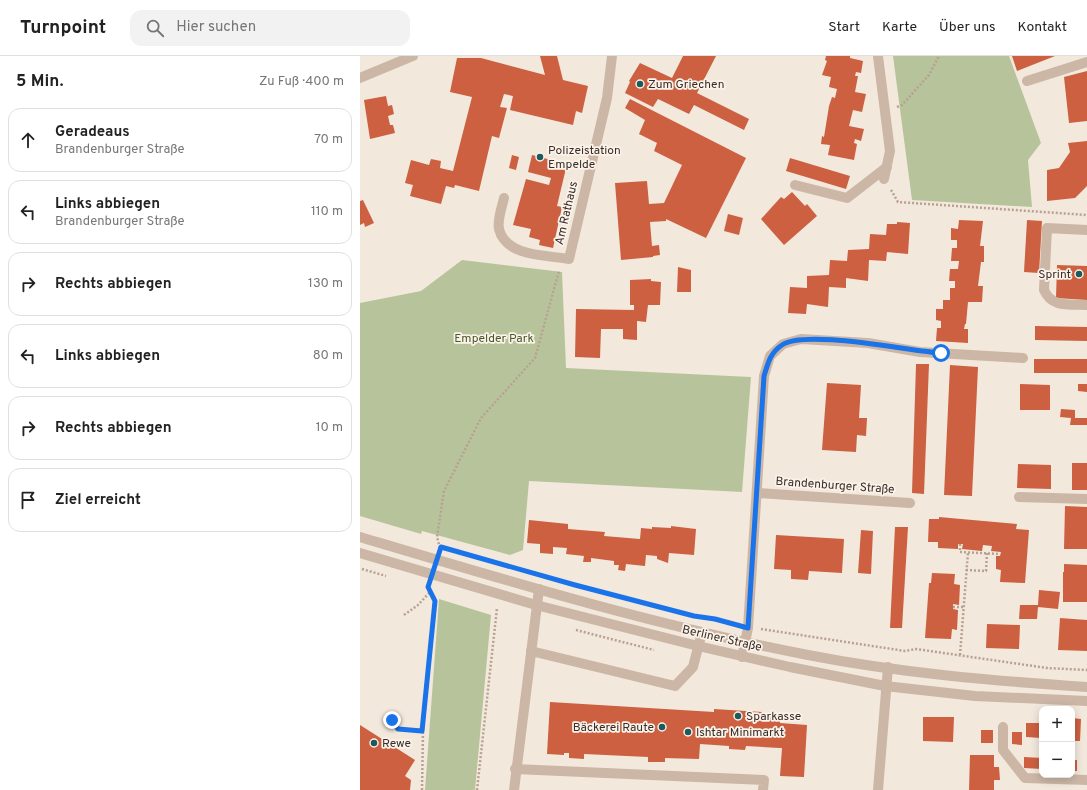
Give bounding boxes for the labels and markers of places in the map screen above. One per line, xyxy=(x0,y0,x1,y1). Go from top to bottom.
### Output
place label: Zum Griechen xyxy=(648,77,724,93)
marker: Zum Griechen xyxy=(635,79,645,89)
place label: Polizeistation Empelde xyxy=(548,143,621,173)
marker: Polizeistation Empelde xyxy=(535,152,545,162)
place label: Sprint xyxy=(1038,267,1071,283)
marker: Sprint xyxy=(1074,269,1084,279)
place label: Sparkasse xyxy=(746,709,801,725)
marker: Sparkasse xyxy=(733,711,743,721)
place label: Bäckerei Raute xyxy=(573,720,654,736)
marker: Bäckerei Raute xyxy=(657,722,667,732)
place label: Ishtar Minimarkt xyxy=(696,725,784,741)
marker: Ishtar Minimarkt xyxy=(683,727,693,737)
place label: Rewe xyxy=(382,736,411,752)
marker: Rewe xyxy=(369,738,379,748)

